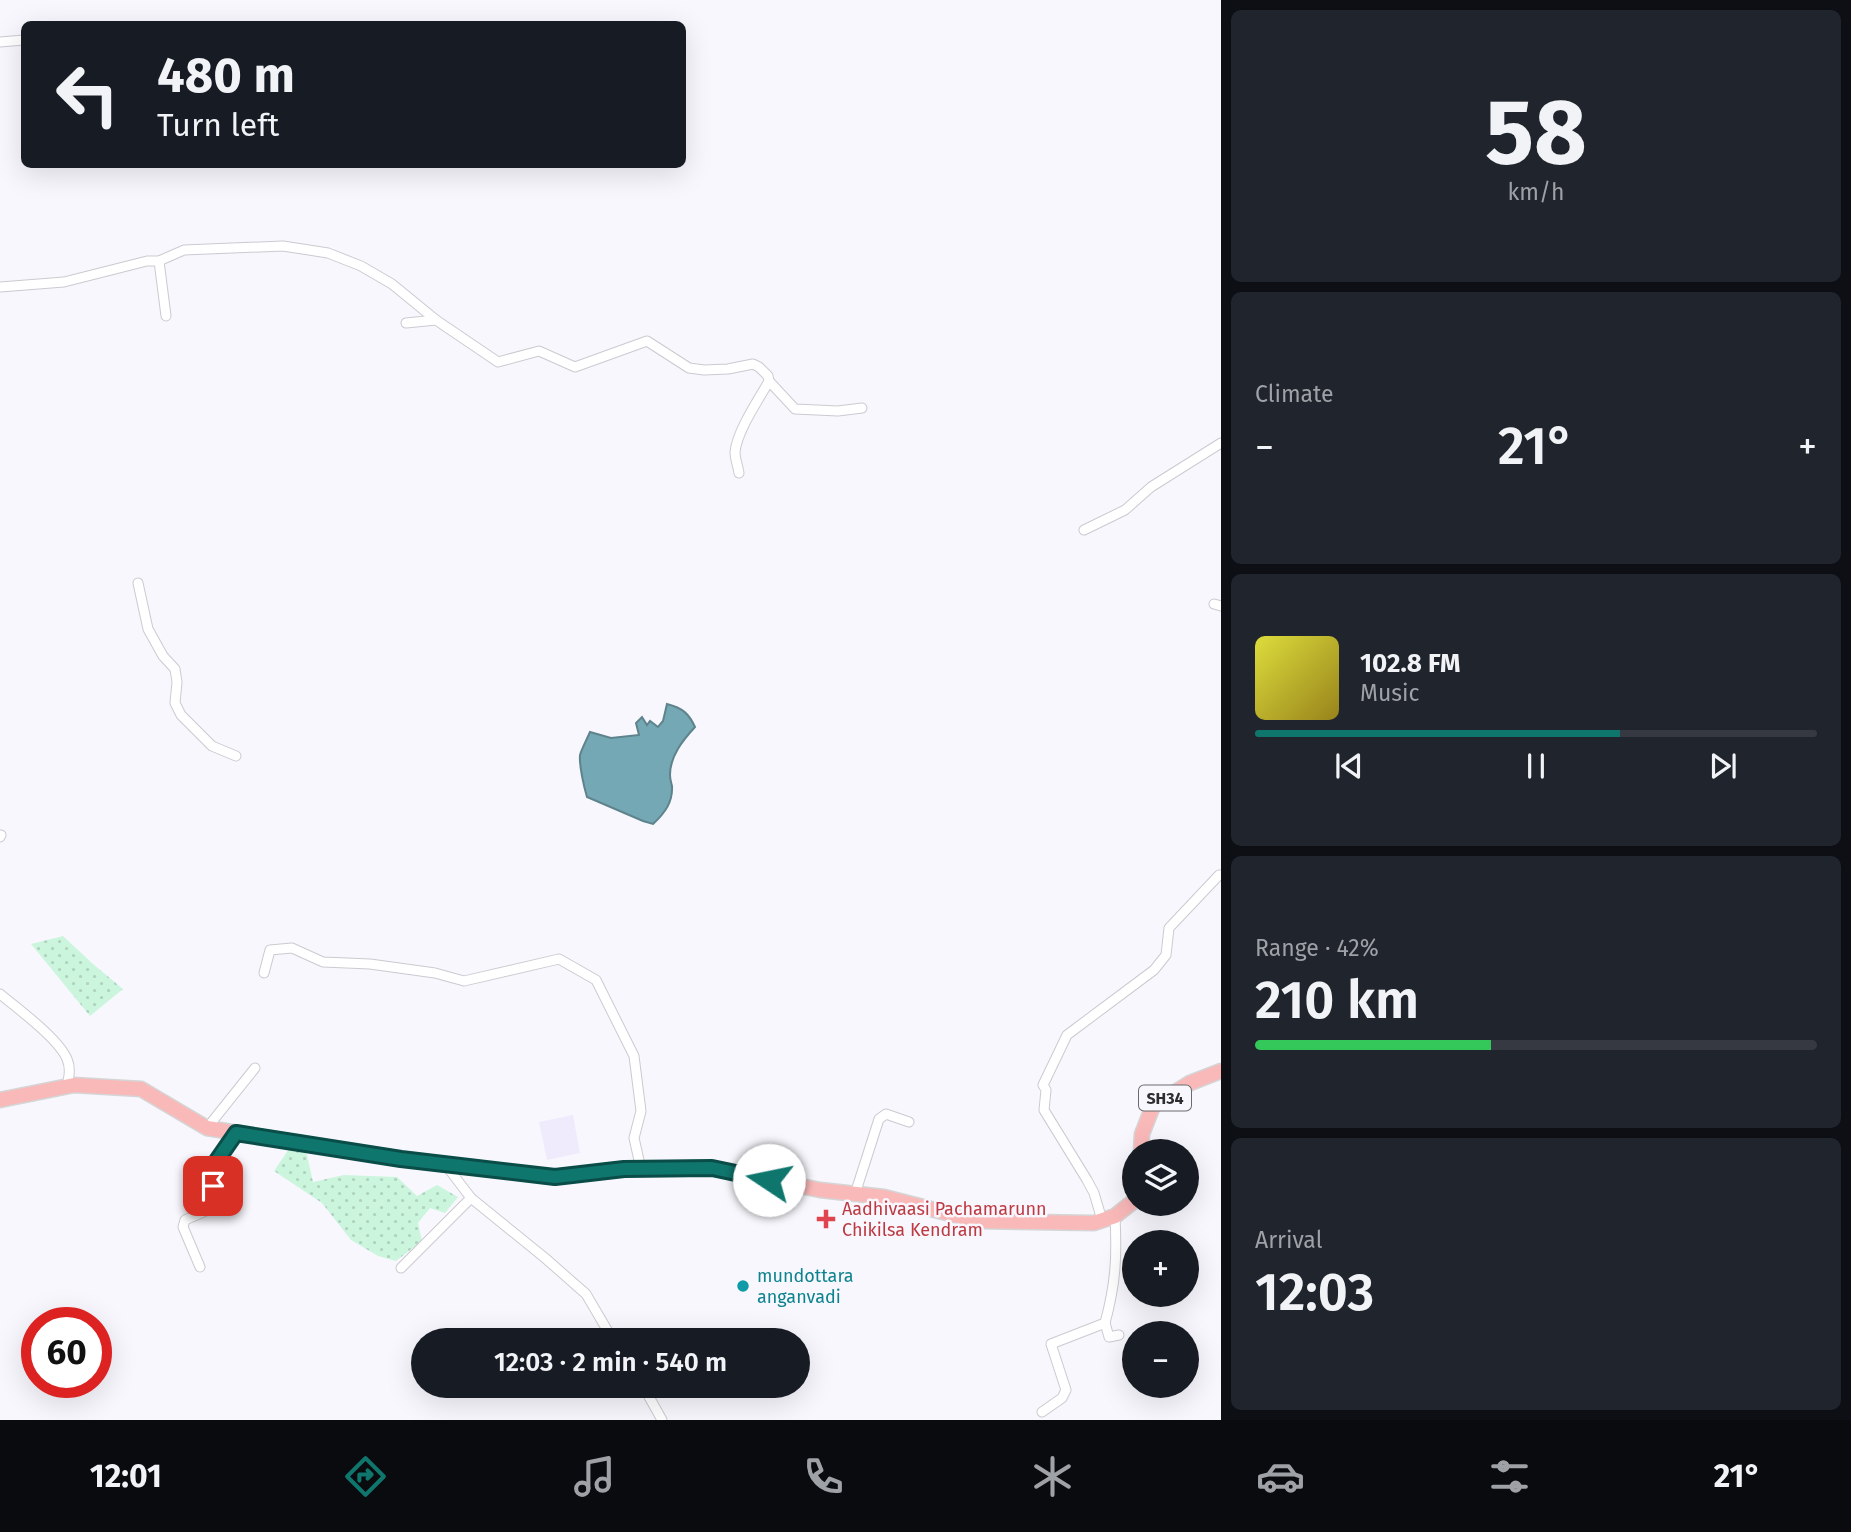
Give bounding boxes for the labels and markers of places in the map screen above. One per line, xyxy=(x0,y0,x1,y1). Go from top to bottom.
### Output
pin xyxy=(183,1156,243,1216)
place label: Aadhivaasi Pachamarunn Chikilsa Kendram xyxy=(842,1198,1047,1241)
marker: Aadhivaasi Pachamarunn Chikilsa Kendram xyxy=(816,1209,836,1229)
place label: mundottara anganvadi xyxy=(757,1265,854,1308)
marker: mundottara anganvadi xyxy=(735,1278,751,1294)

